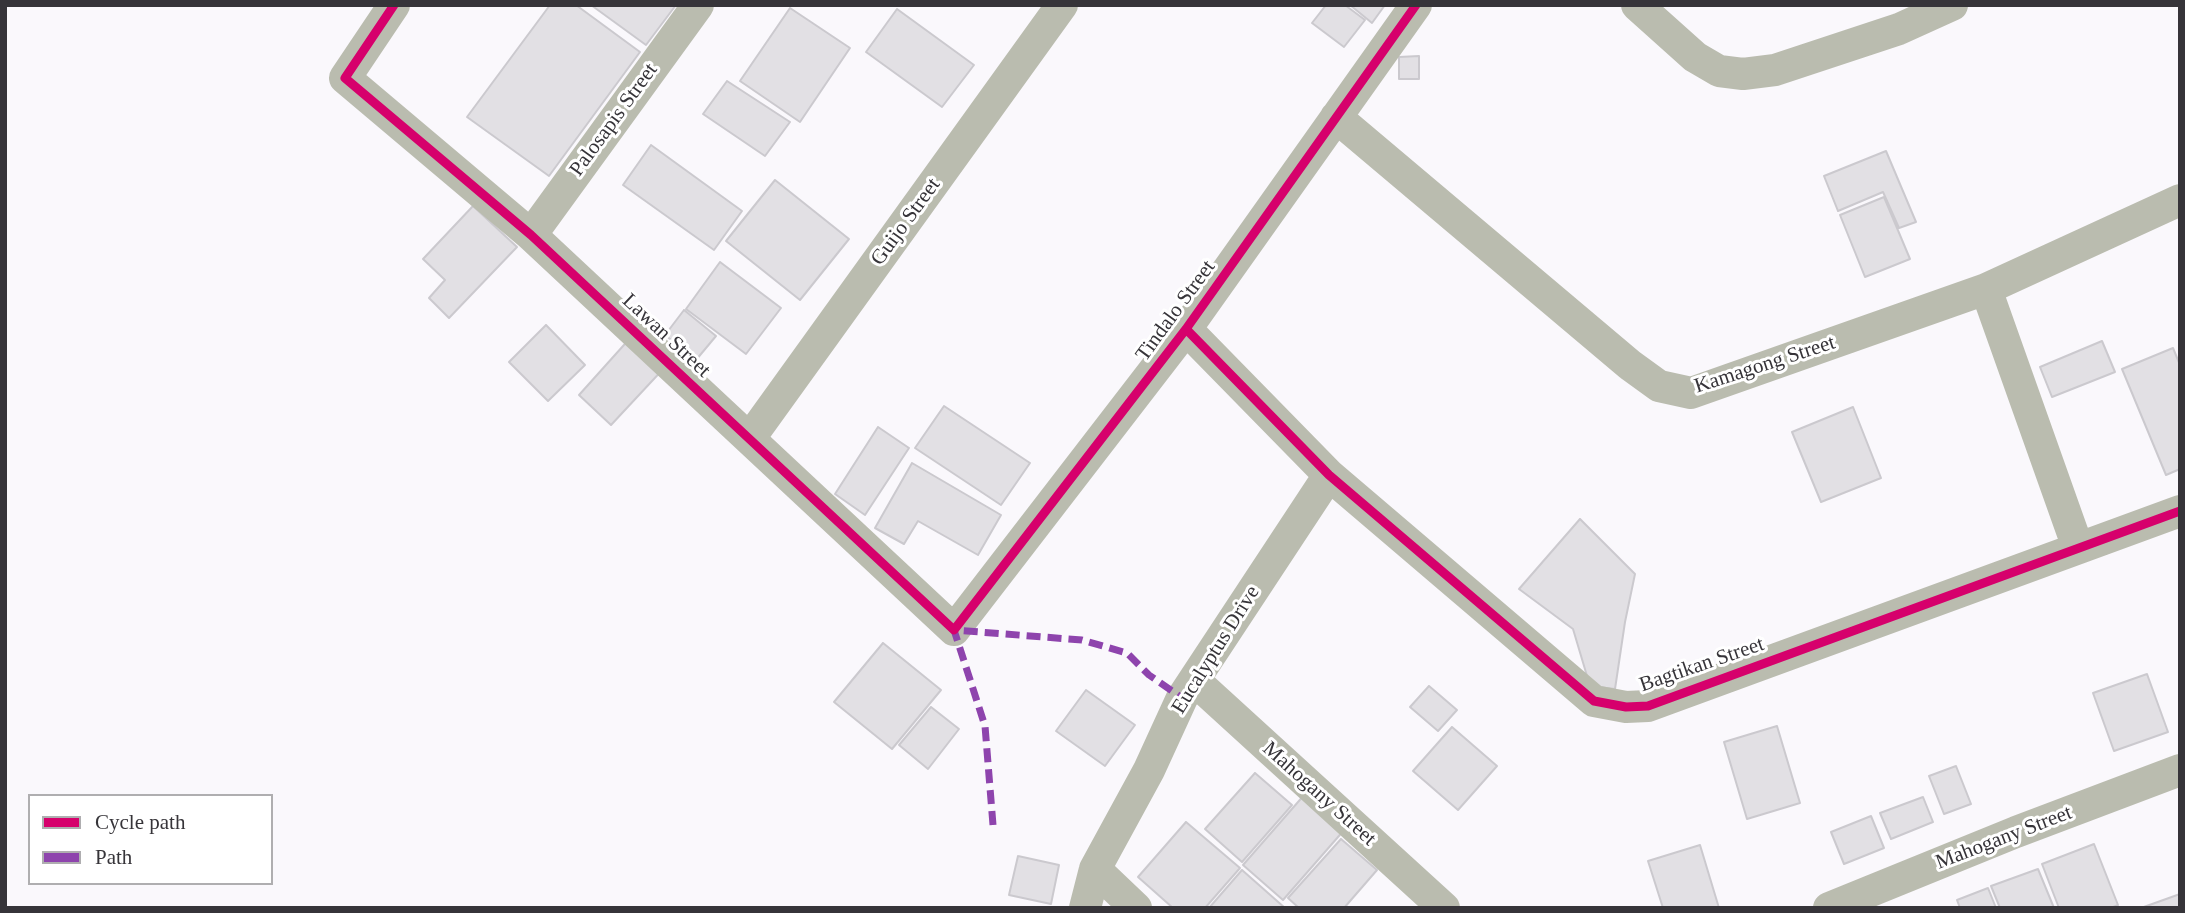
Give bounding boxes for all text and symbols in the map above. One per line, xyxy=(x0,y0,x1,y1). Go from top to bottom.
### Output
street label: Palosapis Street xyxy=(565,59,663,181)
street label: Guijo Street xyxy=(866,173,946,271)
street label: Tindalo Street xyxy=(1131,256,1221,366)
street label: Lawan Street xyxy=(617,289,715,383)
street label: Kamagong Street xyxy=(1692,330,1838,400)
street label: Eucalyptus Drive xyxy=(1167,581,1265,719)
street label: Bagtikan Street xyxy=(1636,632,1768,698)
street label: Mahogany Street xyxy=(1257,736,1381,852)
legend xyxy=(28,794,273,885)
street label: Mahogany Street xyxy=(1932,800,2076,876)
text: Cycle path xyxy=(95,810,185,834)
text: Path xyxy=(95,845,132,869)

